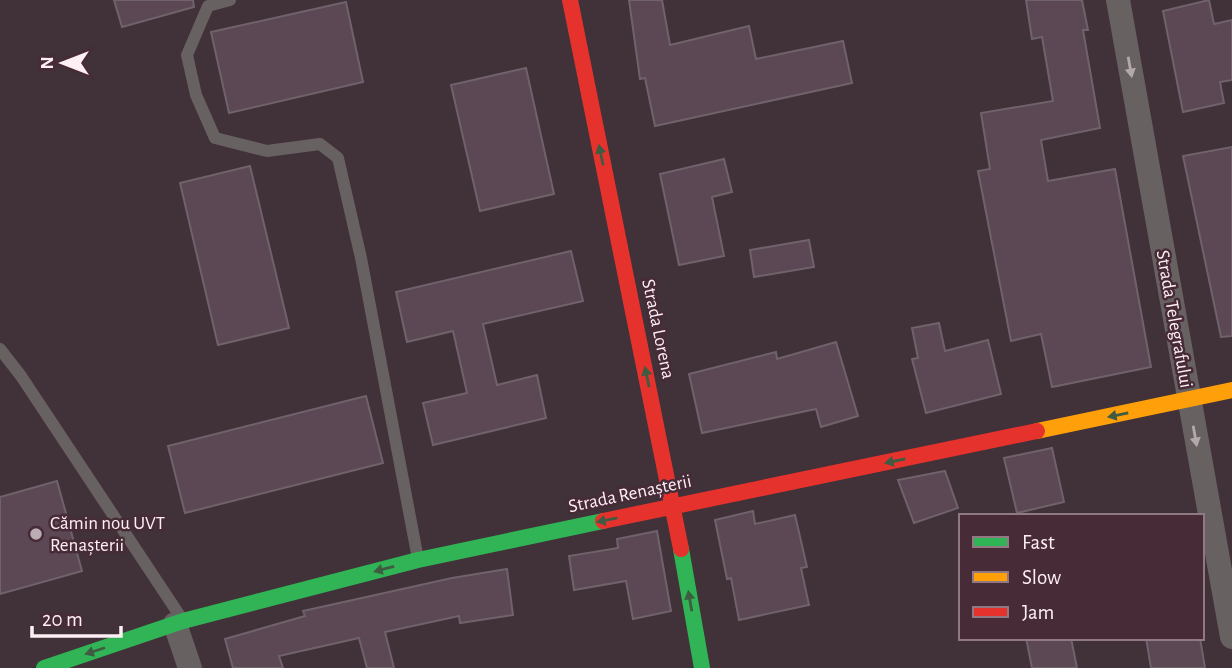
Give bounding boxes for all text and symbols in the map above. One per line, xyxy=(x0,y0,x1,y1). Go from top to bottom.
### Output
north arrow xyxy=(28,28,98,98)
text: N xyxy=(38,56,57,70)
one-way arrow xyxy=(1125,56,1136,78)
one-way arrow xyxy=(596,144,607,166)
street label: Strada Telegrafului xyxy=(1153,249,1195,389)
street label: Strada Lorena xyxy=(638,277,678,381)
one-way arrow xyxy=(641,366,652,388)
one-way arrow xyxy=(1107,410,1129,421)
one-way arrow xyxy=(1190,425,1201,447)
one-way arrow xyxy=(884,455,906,466)
street label: Strada Renașterii xyxy=(567,472,694,517)
place label: Cămin nou UVT Renașterii xyxy=(50,514,165,556)
legend xyxy=(959,514,1204,640)
one-way arrow xyxy=(596,515,618,526)
marker: Cămin nou UVT Renașterii xyxy=(28,526,44,542)
text: Fast xyxy=(1022,532,1055,553)
one-way arrow xyxy=(373,564,395,575)
text: Slow xyxy=(1022,567,1061,588)
one-way arrow xyxy=(684,590,695,612)
scale bar xyxy=(32,594,121,638)
text: Jam xyxy=(1022,602,1054,623)
text: 20 m xyxy=(42,609,83,630)
one-way arrow xyxy=(84,646,105,657)

